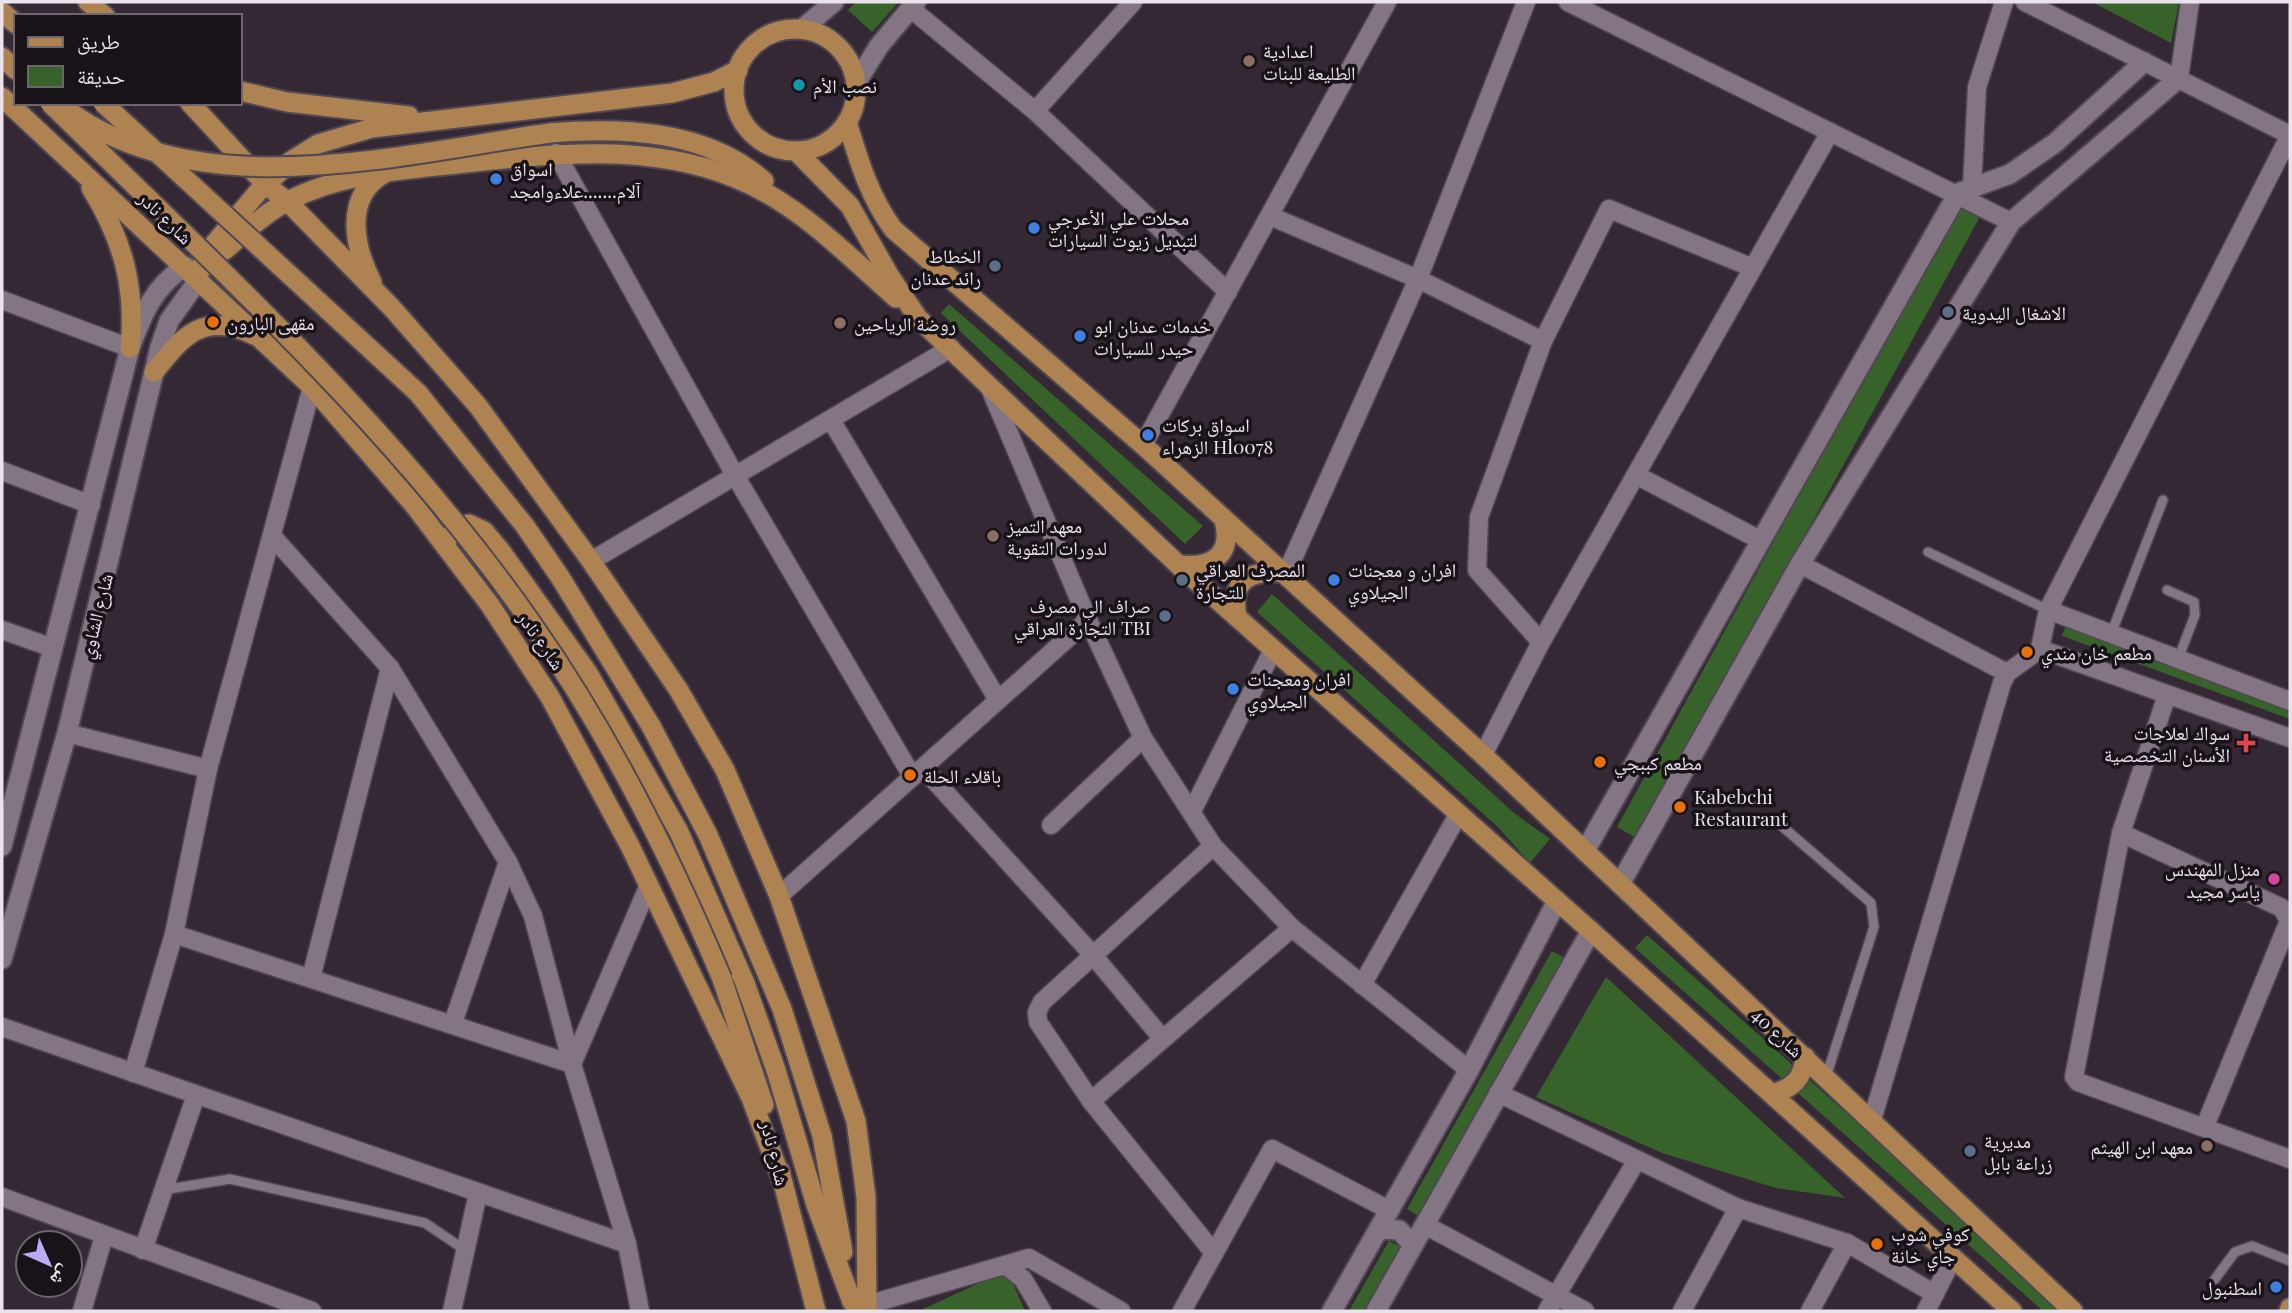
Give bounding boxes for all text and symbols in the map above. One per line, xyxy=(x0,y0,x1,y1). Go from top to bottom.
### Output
legend xyxy=(14,14,242,105)
text: طريق xyxy=(77,26,120,55)
place label: اعدادية الطليعة للبنات xyxy=(1263,37,1355,85)
marker: اعدادية الطليعة للبنات xyxy=(1241,53,1257,69)
text: حديقة xyxy=(77,61,125,89)
place label: نصب الأم xyxy=(813,72,877,100)
marker: نصب الأم xyxy=(791,77,807,93)
place label: اسواق آلام.......علاءوامجد xyxy=(510,155,642,205)
marker: اسواق آلام.......علاءوامجد xyxy=(488,171,504,187)
street label: شارع نادر xyxy=(132,184,199,249)
place label: محلات علي الأعرجي لتبديل زيوت السيارات xyxy=(1048,204,1197,252)
marker: محلات علي الأعرجي لتبديل زيوت السيارات xyxy=(1026,220,1042,236)
place label: الخطاط رائد عدنان xyxy=(910,242,981,290)
marker: الخطاط رائد عدنان xyxy=(987,258,1003,274)
place label: الاشغال اليدوية xyxy=(1962,299,2066,325)
marker: الاشغال اليدوية xyxy=(1940,304,1956,320)
place label: مقهى البارون xyxy=(227,309,314,335)
place label: روضة الرياحين xyxy=(854,310,956,336)
place label: خدمات عدنان ابو حيدر للسيارات xyxy=(1094,312,1211,360)
marker: مقهى البارون xyxy=(205,314,221,330)
marker: روضة الرياحين xyxy=(832,315,848,331)
marker: خدمات عدنان ابو حيدر للسيارات xyxy=(1072,328,1088,344)
place label: اسواق بركات الزهراء Hl0078 xyxy=(1162,411,1273,459)
marker: اسواق بركات الزهراء Hl0078 xyxy=(1140,427,1156,443)
place label: معهد التميز لدورات التقوية xyxy=(1006,512,1107,560)
marker: معهد التميز لدورات التقوية xyxy=(985,528,1001,544)
place label: المصرف العراقي للتجارة xyxy=(1196,556,1305,604)
place label: افران و معجنات الجيلاوي xyxy=(1348,556,1456,608)
street label: شارع الشاوي xyxy=(72,570,122,662)
marker: المصرف العراقي للتجارة xyxy=(1174,572,1190,588)
marker: افران و معجنات الجيلاوي xyxy=(1326,572,1342,588)
place label: صراف الي مصرف التجارة العراقي TBI xyxy=(1014,592,1151,644)
street label: شارع نادر xyxy=(512,605,572,675)
marker: صراف الي مصرف التجارة العراقي TBI xyxy=(1157,608,1173,624)
place label: مطعم خان مندي xyxy=(2041,639,2152,669)
marker: مطعم خان مندي xyxy=(2019,644,2035,660)
place label: افران ومعجنات الجيلاوي xyxy=(1247,665,1351,717)
marker: افران ومعجنات الجيلاوي xyxy=(1225,681,1241,697)
place label: سواك لعلاجات الأسنان التخصصية xyxy=(2104,719,2230,767)
marker: سواك لعلاجات الأسنان التخصصية xyxy=(2236,733,2256,753)
place label: مطعم كببجي xyxy=(1614,749,1702,779)
marker: مطعم كببجي xyxy=(1592,754,1608,770)
place label: باقلاء الحلة xyxy=(924,762,1001,788)
marker: باقلاء الحلة xyxy=(902,767,918,783)
place label: Kabebchi Restaurant xyxy=(1694,783,1788,831)
marker: Kabebchi Restaurant xyxy=(1672,799,1688,815)
place label: منزل المهندس ياسر مجيد xyxy=(2165,855,2260,903)
marker: منزل المهندس ياسر مجيد xyxy=(2266,871,2282,887)
street label: شارع 40 xyxy=(1747,1001,1809,1063)
street label: شارع نادر xyxy=(755,1117,797,1188)
place label: مديرية زراعة بابل xyxy=(1984,1127,2053,1175)
place label: معهد ابن الهيثم xyxy=(2090,1133,2193,1160)
marker: معهد ابن الهيثم xyxy=(2199,1138,2215,1154)
marker: مديرية زراعة بابل xyxy=(1962,1143,1978,1159)
place label: كوفي شوب جاي خانة xyxy=(1891,1220,1970,1272)
north arrow xyxy=(14,1229,84,1299)
marker: كوفي شوب جاي خانة xyxy=(1869,1236,1885,1252)
text: ش xyxy=(45,1260,78,1293)
place label: اسطنبول xyxy=(2202,1274,2262,1300)
marker: اسطنبول xyxy=(2268,1279,2284,1295)

